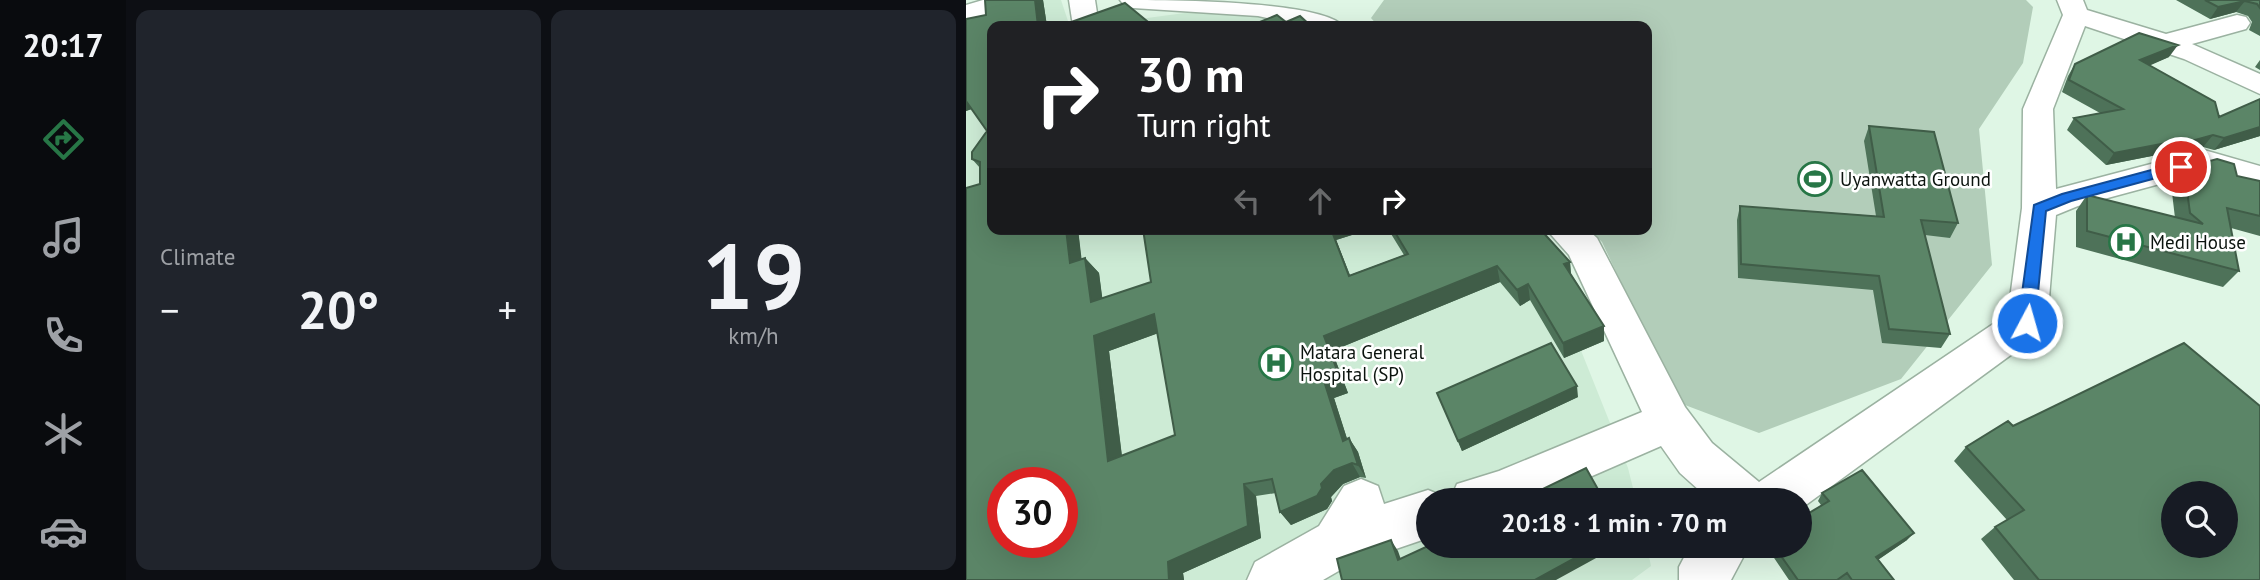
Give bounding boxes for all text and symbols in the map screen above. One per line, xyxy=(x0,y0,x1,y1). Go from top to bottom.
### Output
text: 20:17 xyxy=(22,24,104,66)
text: 30 m xyxy=(1137,42,1244,106)
icon: right xyxy=(1022,49,1113,140)
text: Turn right xyxy=(1137,104,1271,146)
icon: directions xyxy=(39,115,88,164)
pin xyxy=(2151,137,2211,197)
icon: arrive xyxy=(2162,148,2200,186)
sports icon: Uyanwatta Ground xyxy=(1796,160,1834,198)
place label: Uyanwatta Ground xyxy=(1840,167,1991,191)
icon: left xyxy=(1228,182,1266,220)
icon: ahead xyxy=(1301,182,1339,220)
icon: right xyxy=(1374,182,1412,220)
icon: music xyxy=(39,213,88,262)
text: 19 xyxy=(702,216,805,334)
hospital icon: Medi House xyxy=(2107,223,2145,261)
place label: Medi House xyxy=(2150,230,2246,254)
text: Climate xyxy=(160,242,235,271)
text: 20° xyxy=(298,276,379,343)
text: − xyxy=(160,285,179,334)
text: + xyxy=(498,285,517,334)
position arrow xyxy=(1990,286,2064,360)
icon: phone xyxy=(39,311,88,360)
text: km/h xyxy=(728,321,779,350)
place label: Matara General Hospital (SP) xyxy=(1300,340,1424,386)
hospital icon: Matara General Hospital (SP) xyxy=(1257,344,1295,382)
icon: climate xyxy=(39,409,88,458)
speed limit sign: 30 xyxy=(987,467,1078,558)
map controls xyxy=(2161,481,2238,558)
button: search xyxy=(2161,481,2238,558)
text: 20:18 · 1 min · 70 m xyxy=(1501,506,1727,539)
icon: car xyxy=(39,507,88,556)

